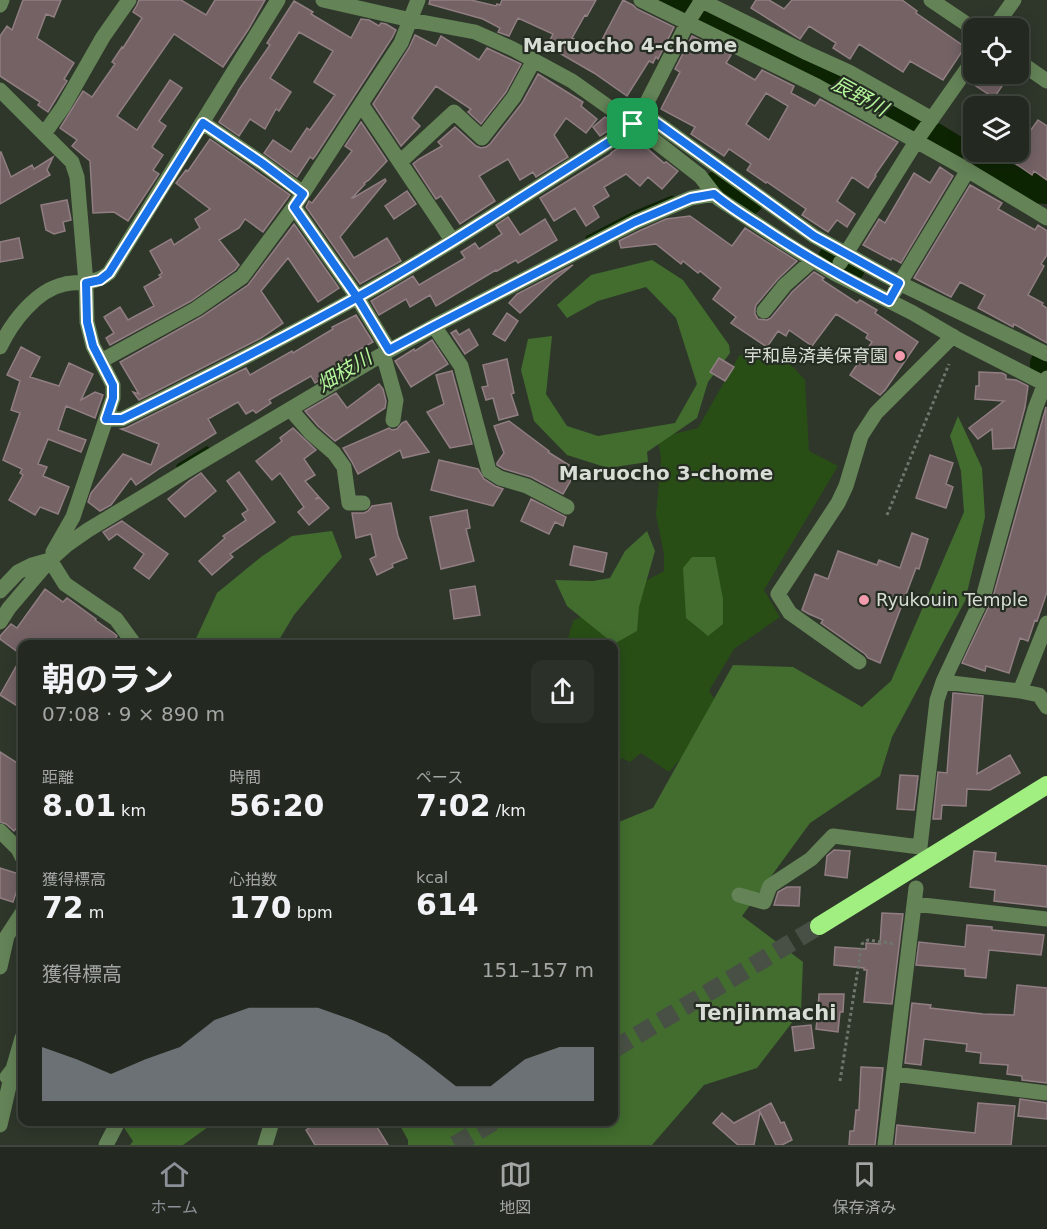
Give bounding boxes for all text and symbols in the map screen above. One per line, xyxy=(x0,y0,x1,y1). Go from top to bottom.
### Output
map controls xyxy=(963,18,1029,162)
button: locate xyxy=(963,18,1029,84)
district label: Maruocho 4-chome xyxy=(523,33,737,57)
water label: 辰野川 xyxy=(828,71,894,122)
button: layers xyxy=(963,96,1029,162)
pin xyxy=(607,98,658,149)
icon: arrive xyxy=(616,107,649,140)
water label: 畑枝川 xyxy=(312,344,378,397)
place label: 宇和島済美保育園 xyxy=(744,345,888,366)
marker: 宇和島済美保育園 xyxy=(893,349,907,363)
district label: Maruocho 3-chome xyxy=(559,461,773,485)
place label: Ryukouin Temple xyxy=(876,589,1028,610)
marker: Ryukouin Temple xyxy=(857,593,871,607)
text: 朝のラン xyxy=(42,660,174,699)
button: share xyxy=(531,660,594,723)
text: 07:08 · 9 × 890 m xyxy=(42,702,225,726)
text: 距離 xyxy=(42,768,74,787)
text: 時間 xyxy=(229,768,261,787)
text: ペース xyxy=(416,768,463,787)
text: 8.01 xyxy=(42,788,116,823)
text: 56:20 xyxy=(229,788,325,823)
text: 7:02 xyxy=(416,788,491,823)
text: km xyxy=(116,801,146,820)
text: /km xyxy=(491,801,526,820)
text: kcal xyxy=(416,868,448,887)
text: 獲得標高 xyxy=(42,870,106,889)
text: 心拍数 xyxy=(229,870,277,889)
text: 614 xyxy=(416,887,479,922)
text: 72 xyxy=(42,890,84,925)
text: 170 xyxy=(229,890,292,925)
text: m xyxy=(84,903,104,922)
text: bpm xyxy=(292,903,333,922)
text: 151–157 m xyxy=(482,958,594,982)
text: 獲得標高 xyxy=(42,962,122,986)
district label: Tenjinmachi xyxy=(696,1001,836,1025)
tab: ホーム xyxy=(150,1158,198,1218)
tab: 地図 xyxy=(499,1158,532,1218)
tab: 保存済み xyxy=(833,1158,897,1218)

